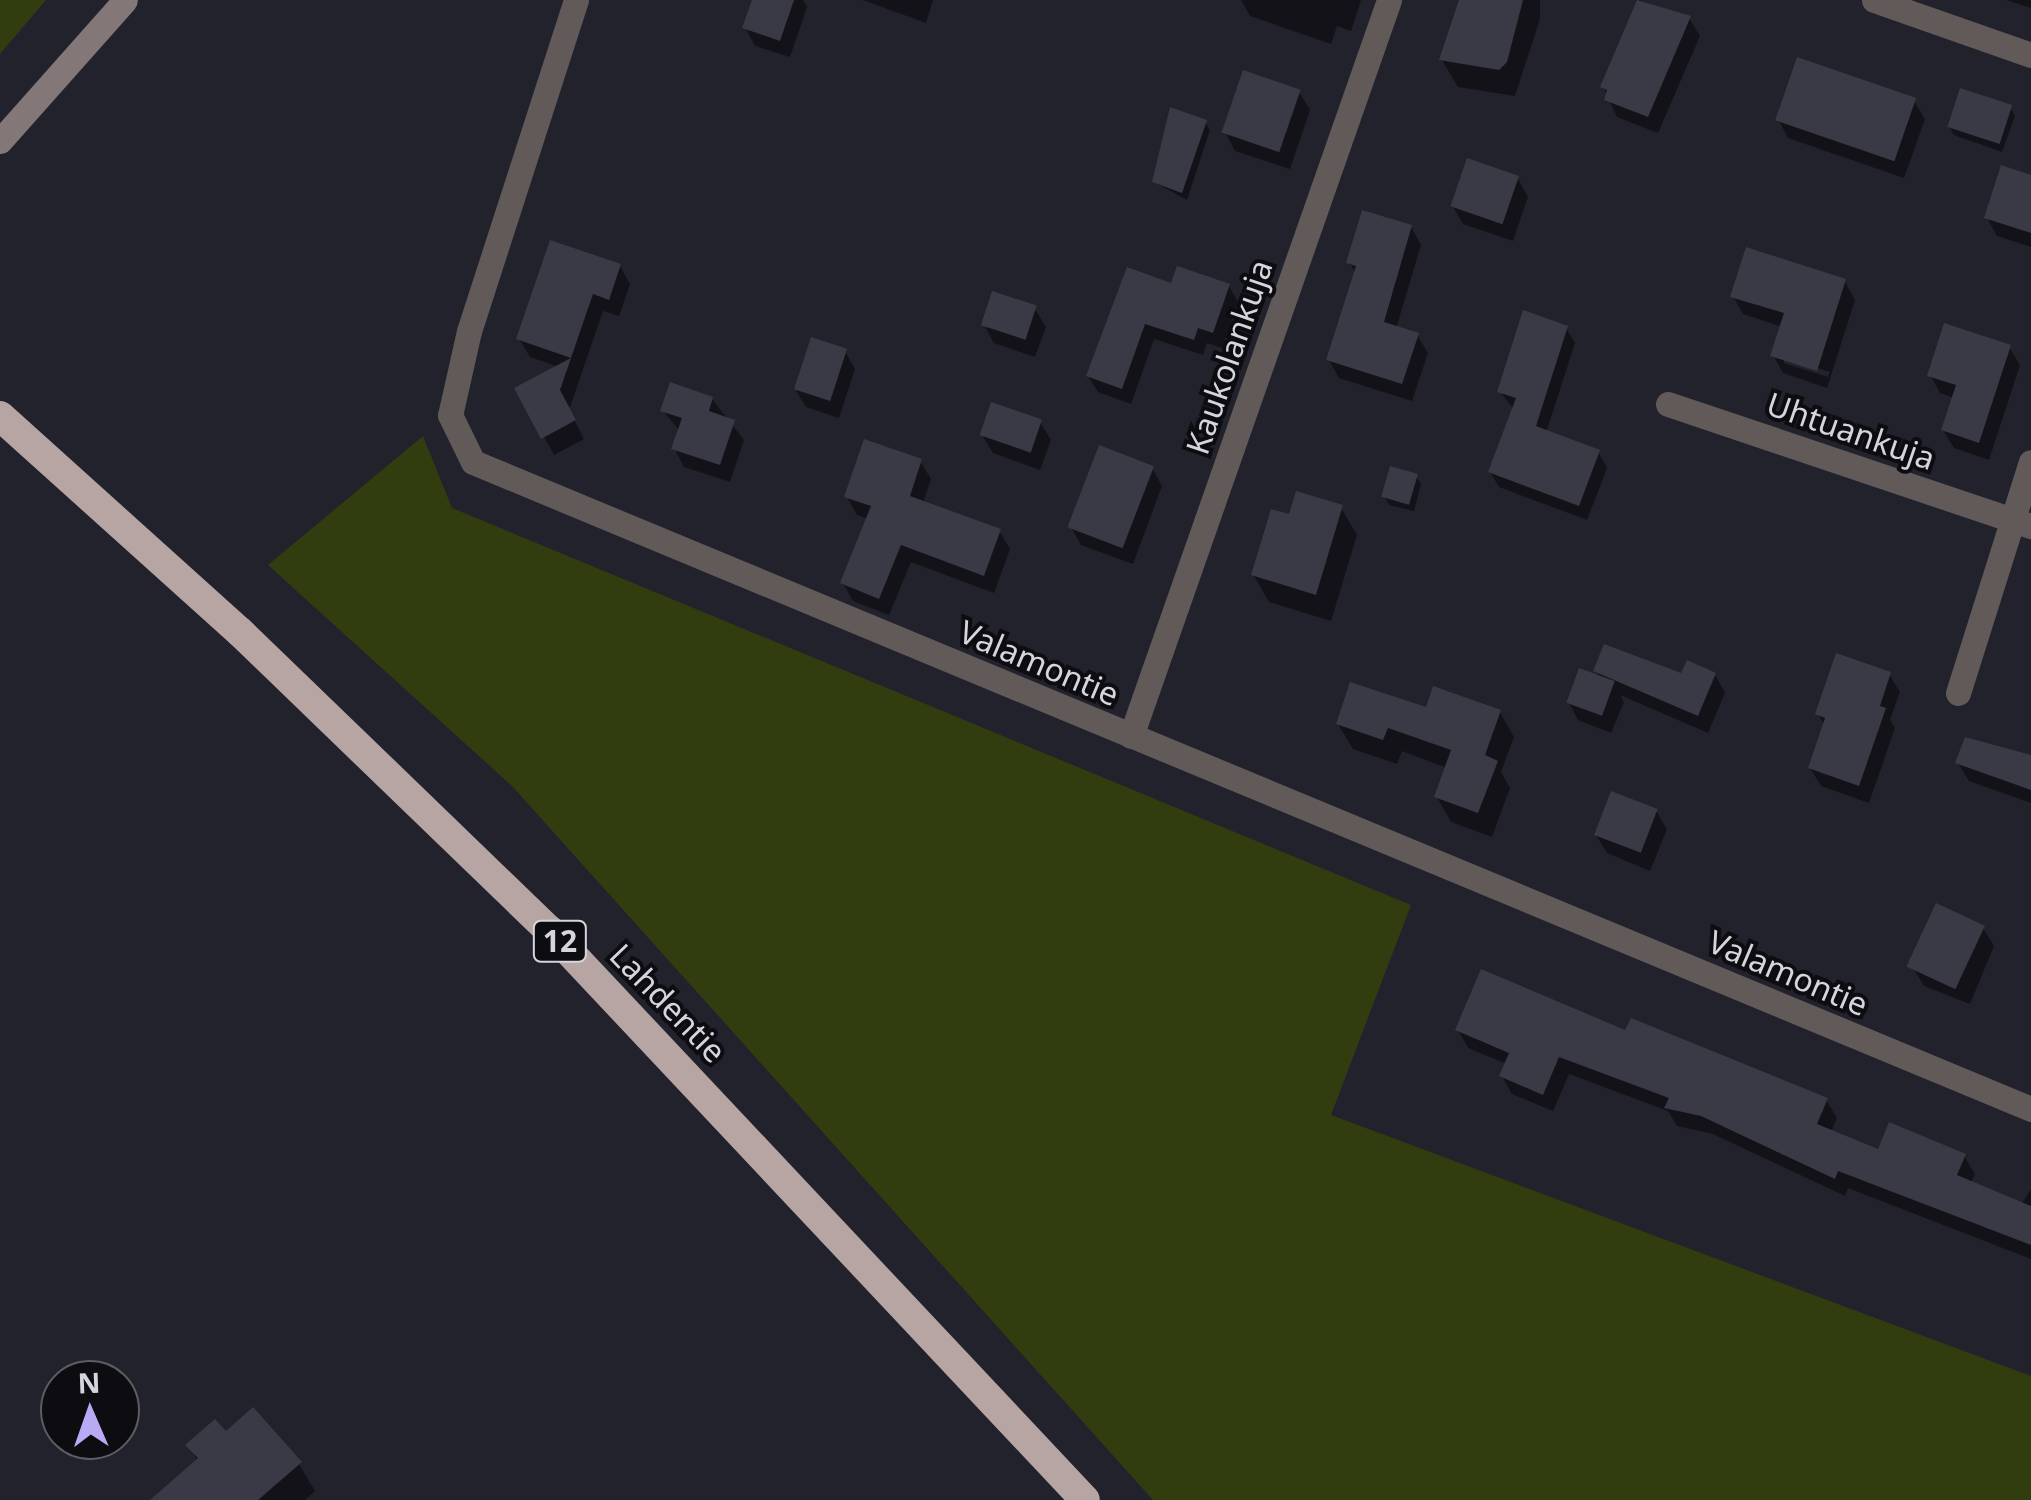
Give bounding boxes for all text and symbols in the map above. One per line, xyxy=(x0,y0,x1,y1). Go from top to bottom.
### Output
street label: Kaukolankuja xyxy=(1178,255,1280,459)
street label: Uhtuankuja xyxy=(1762,384,1940,478)
street label: Valamontie xyxy=(953,612,1125,714)
road number: 12 xyxy=(532,916,588,966)
street label: Valamontie xyxy=(1702,922,1874,1024)
street label: Lahdentie xyxy=(602,936,734,1070)
north arrow xyxy=(40,1360,140,1460)
text: N xyxy=(77,1363,101,1401)

